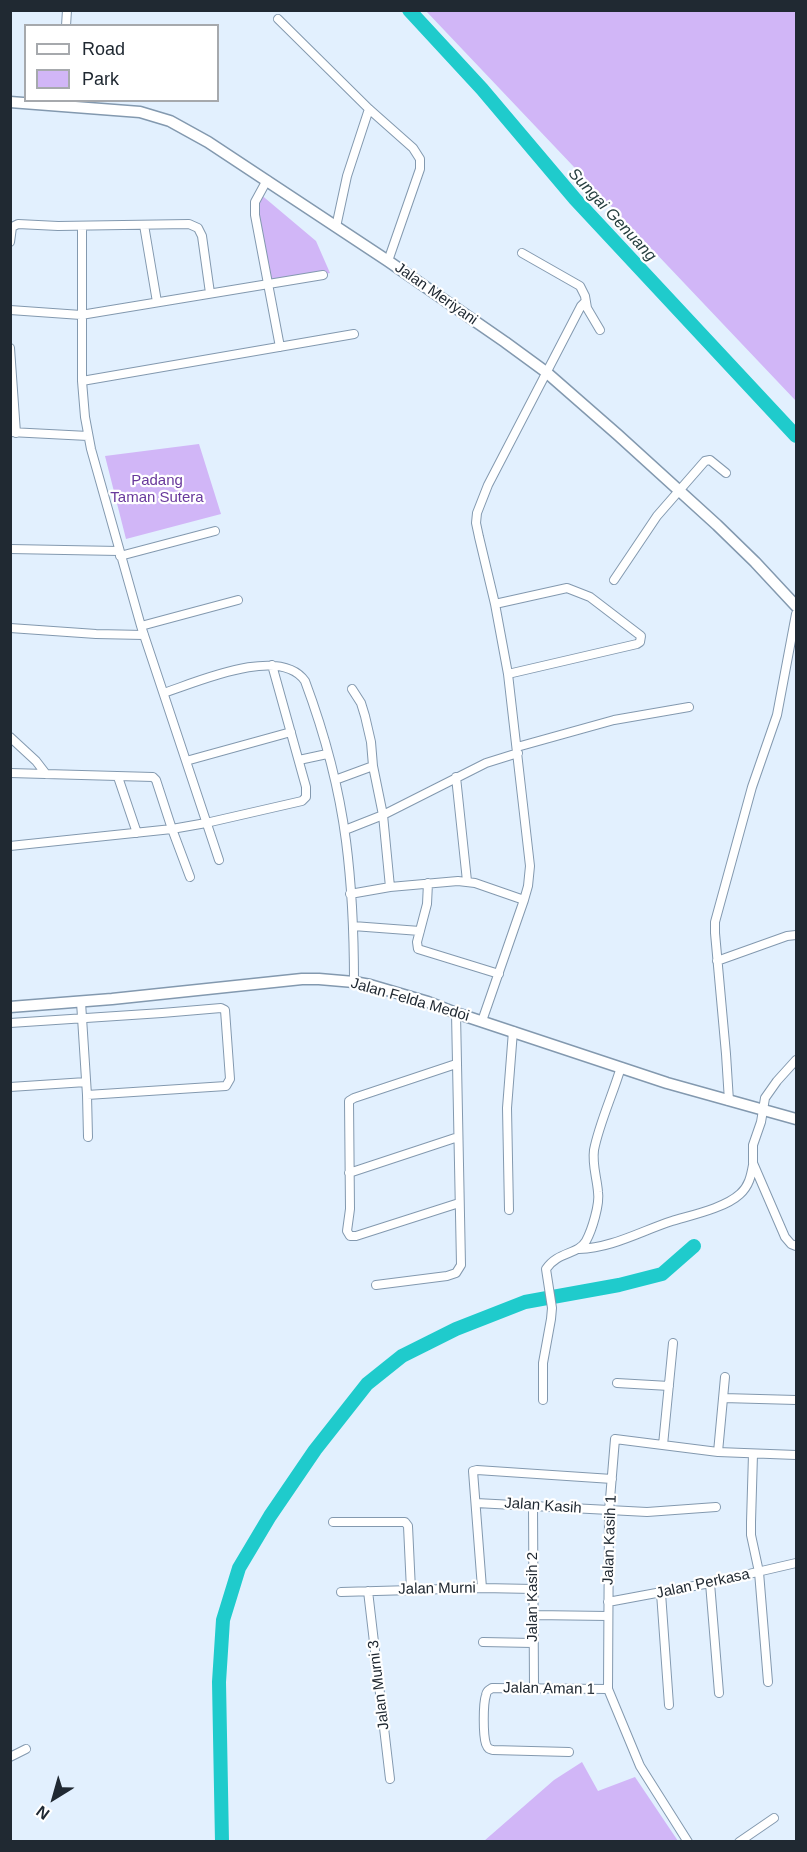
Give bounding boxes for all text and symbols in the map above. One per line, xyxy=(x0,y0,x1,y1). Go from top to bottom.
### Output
legend xyxy=(24,24,219,102)
text: Road xyxy=(82,39,125,59)
text: Park xyxy=(82,69,119,89)
water label: Sungai Genuang xyxy=(564,165,660,265)
street label: Jalan Meriyani xyxy=(391,259,481,329)
park label: Padang Taman Sutera xyxy=(110,472,204,507)
street label: Jalan Felda Medoi xyxy=(349,974,471,1026)
street label: Jalan Kasih xyxy=(504,1494,582,1518)
street label: Jalan Kasih 1 xyxy=(599,1495,621,1585)
street label: Jalan Kasih 2 xyxy=(524,1552,542,1642)
street label: Jalan Perkasa xyxy=(655,1565,751,1603)
street label: Jalan Murni xyxy=(398,1579,476,1599)
street label: Jalan Murni 3 xyxy=(365,1639,393,1731)
street label: Jalan Aman 1 xyxy=(503,1679,595,1699)
north arrow xyxy=(24,1768,84,1828)
text: N xyxy=(33,1803,53,1823)

